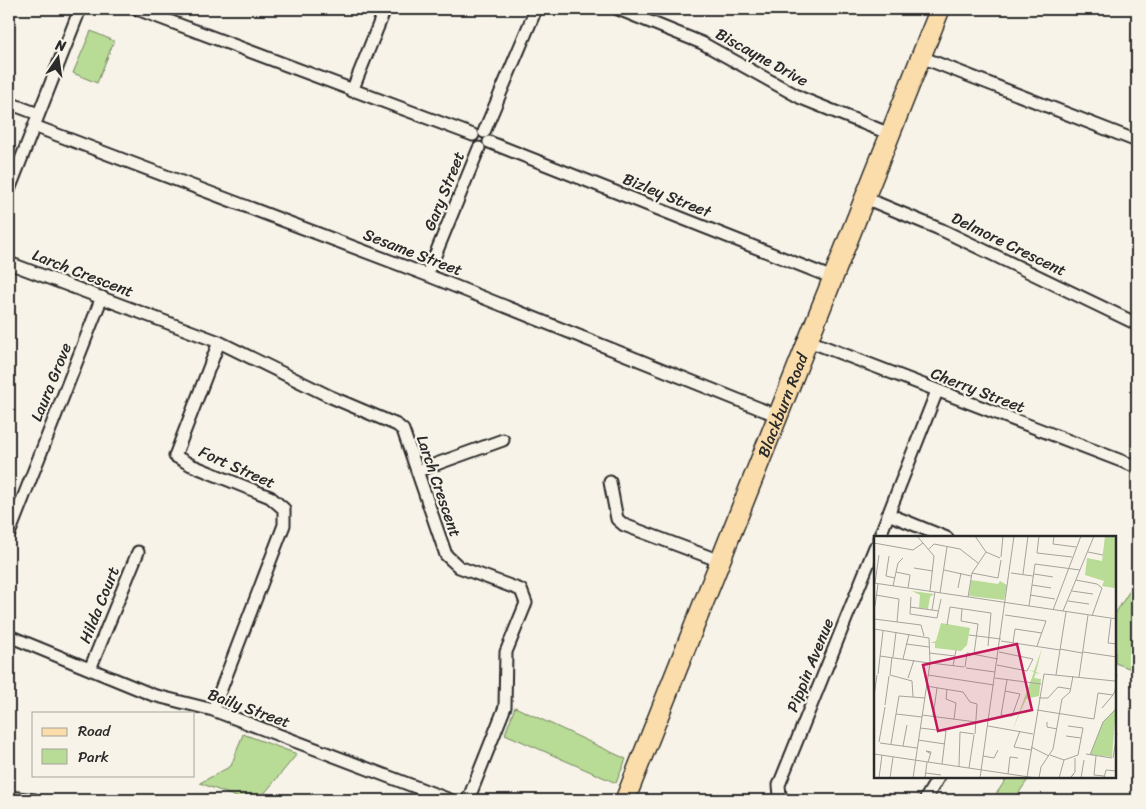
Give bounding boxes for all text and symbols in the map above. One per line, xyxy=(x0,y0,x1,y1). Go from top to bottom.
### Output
street label: Biscayne Drive xyxy=(710,19,814,95)
north arrow xyxy=(32,32,82,82)
text: N xyxy=(52,32,69,59)
street label: Gary Street xyxy=(415,147,473,235)
street label: Bizley Street xyxy=(618,164,716,226)
street label: Delmore Crescent xyxy=(946,204,1072,284)
street label: Sesame Street xyxy=(359,220,467,284)
street label: Larch Crescent xyxy=(28,240,138,306)
street label: Laura Grove xyxy=(22,338,80,426)
street label: Blackburn Road xyxy=(748,347,817,462)
street label: Cherry Street xyxy=(926,359,1030,421)
street label: Larch Crescent xyxy=(408,431,470,541)
street label: Fort Street xyxy=(194,437,280,497)
inset map xyxy=(874,536,1116,779)
street label: Hilda Court xyxy=(70,562,128,648)
street label: Pippin Avenue xyxy=(778,613,842,717)
street label: Baily Street xyxy=(204,680,294,736)
legend xyxy=(32,712,195,776)
text: Road xyxy=(78,718,111,744)
text: Park xyxy=(78,744,109,770)

